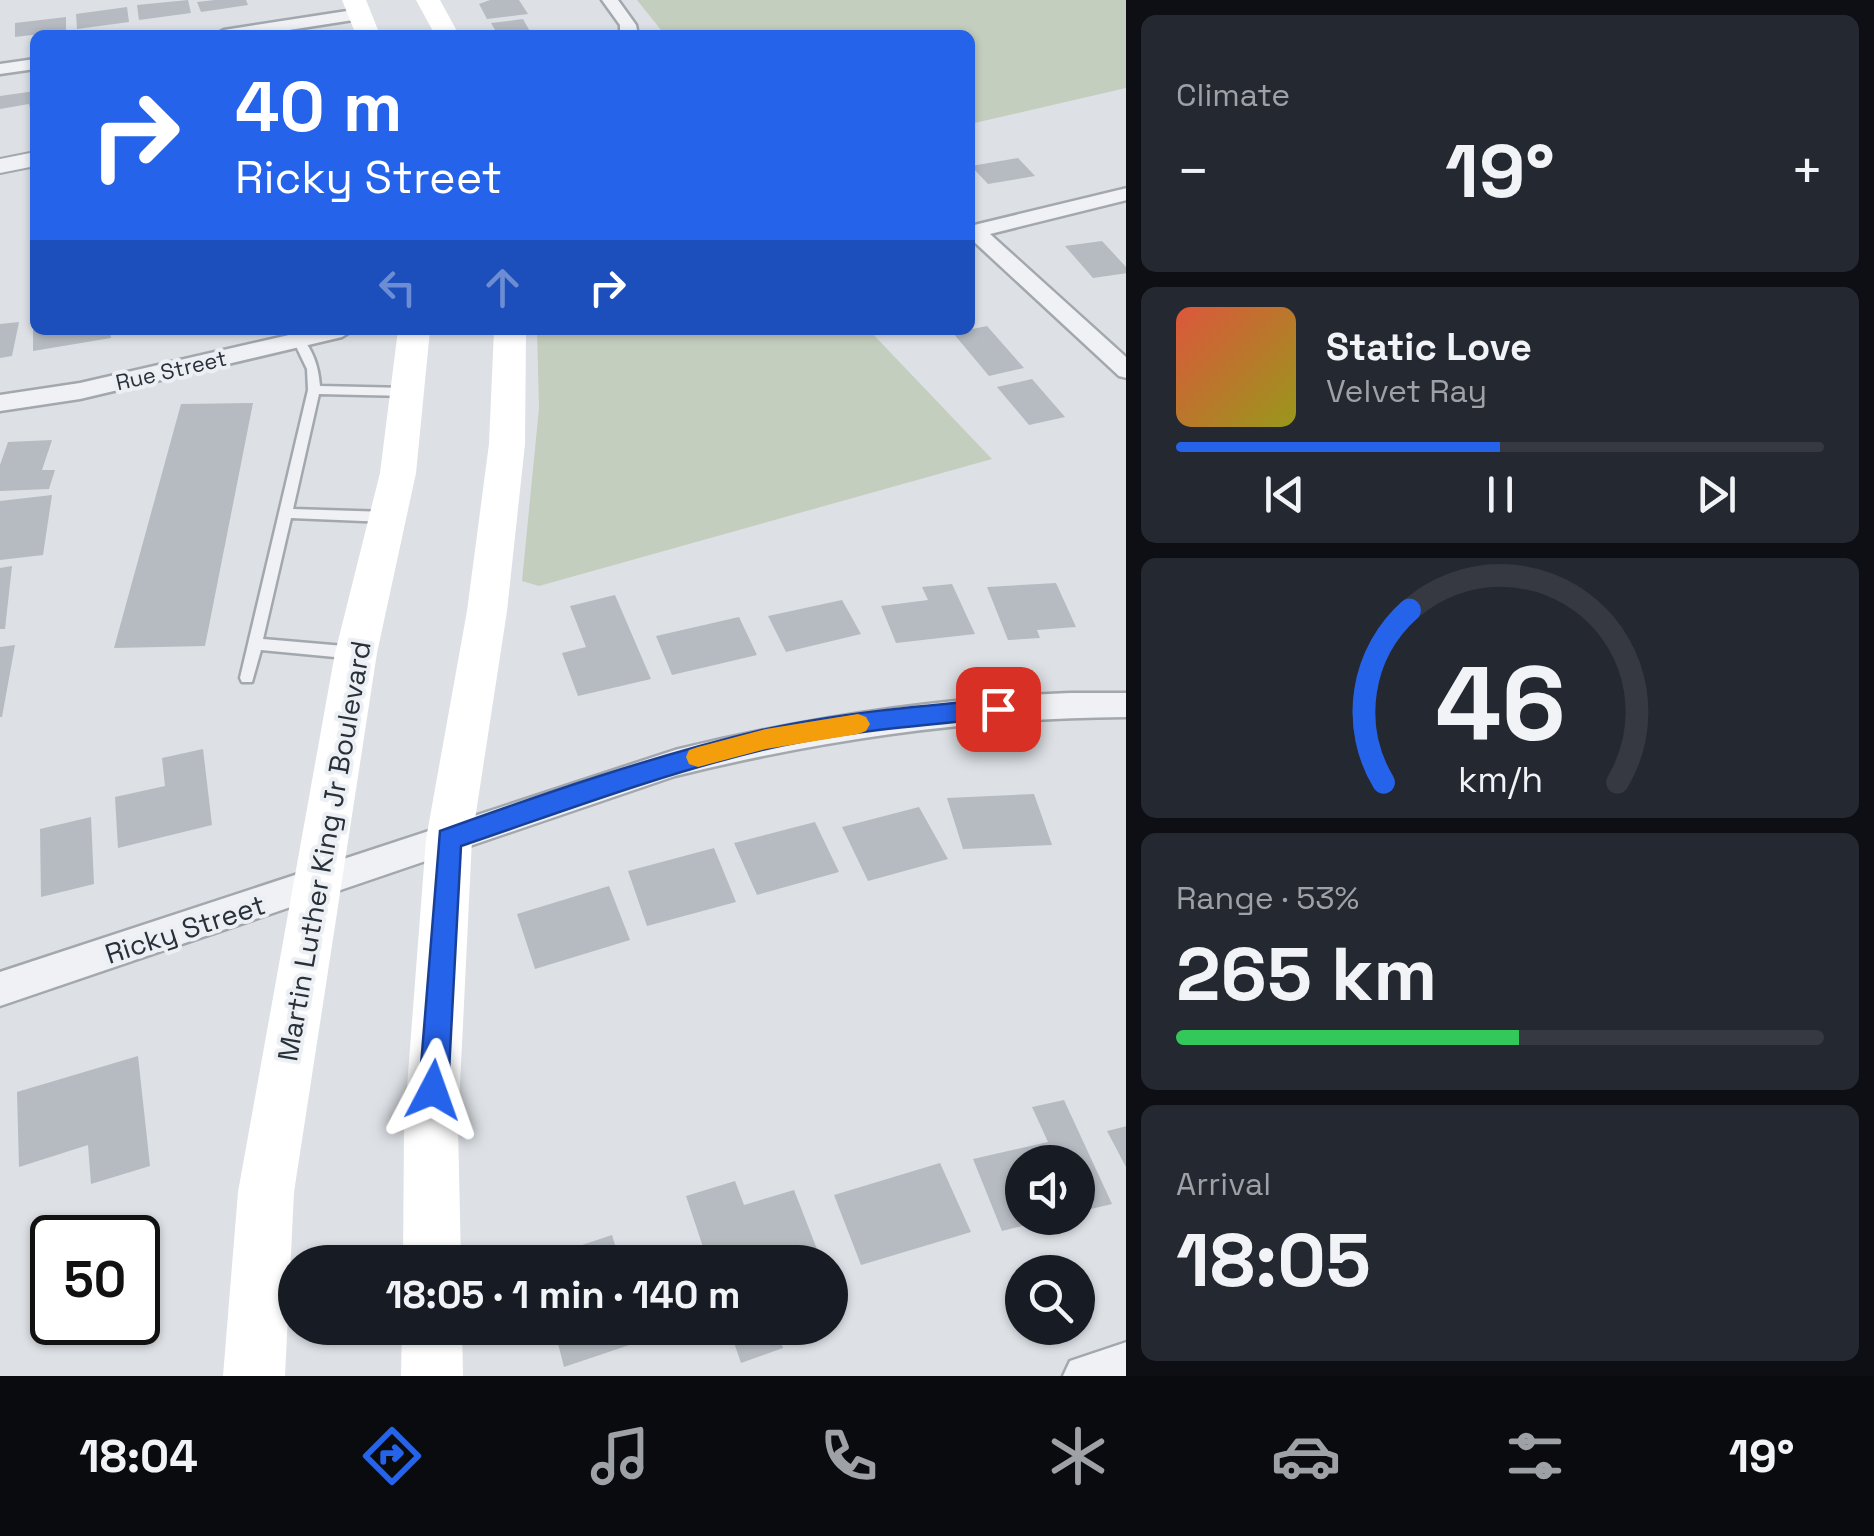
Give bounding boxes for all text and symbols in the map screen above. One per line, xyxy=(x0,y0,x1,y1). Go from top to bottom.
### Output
text: 40 m xyxy=(235,62,402,151)
icon: right xyxy=(70,70,200,200)
text: Climate xyxy=(1176,75,1290,115)
text: 19° xyxy=(1445,123,1555,219)
text: − xyxy=(1176,136,1210,206)
text: + xyxy=(1790,136,1824,206)
text: Ricky Street xyxy=(235,149,502,206)
icon: left xyxy=(370,260,425,315)
icon: ahead xyxy=(475,260,530,315)
icon: right xyxy=(580,260,635,315)
text: Static Love xyxy=(1326,323,1532,371)
street label: Rue Street xyxy=(113,344,229,396)
text: Velvet Ray xyxy=(1326,371,1487,411)
icon: previous xyxy=(1257,467,1312,522)
icon: pause xyxy=(1473,467,1528,522)
icon: next xyxy=(1689,467,1744,522)
street label: Martin Luther King Jr Boulevard xyxy=(269,638,379,1064)
text: 46 xyxy=(1435,638,1565,770)
pin xyxy=(956,667,1041,752)
icon: arrive xyxy=(971,682,1026,737)
text: km/h xyxy=(1457,757,1543,802)
text: Range · 53% xyxy=(1176,878,1359,918)
street label: Ricky Street xyxy=(100,886,270,972)
text: 265 km xyxy=(1176,926,1437,1022)
position arrow xyxy=(381,1038,485,1142)
map controls xyxy=(1005,1145,1095,1345)
button: sound xyxy=(1005,1145,1095,1235)
text: Arrival xyxy=(1176,1164,1271,1204)
text: 18:05 xyxy=(1176,1212,1371,1308)
speed limit sign: 50 xyxy=(30,1215,160,1345)
button: search xyxy=(1005,1255,1095,1345)
text: 18:05 · 1 min · 140 m xyxy=(386,1271,740,1319)
icon: directions xyxy=(357,1421,427,1491)
icon: music xyxy=(585,1421,655,1491)
icon: phone xyxy=(814,1421,884,1491)
icon: climate xyxy=(1043,1421,1113,1491)
icon: car xyxy=(1271,1421,1341,1491)
icon: filters xyxy=(1500,1421,1570,1491)
text: 18:04 xyxy=(79,1428,198,1485)
text: 19° xyxy=(1729,1428,1795,1485)

